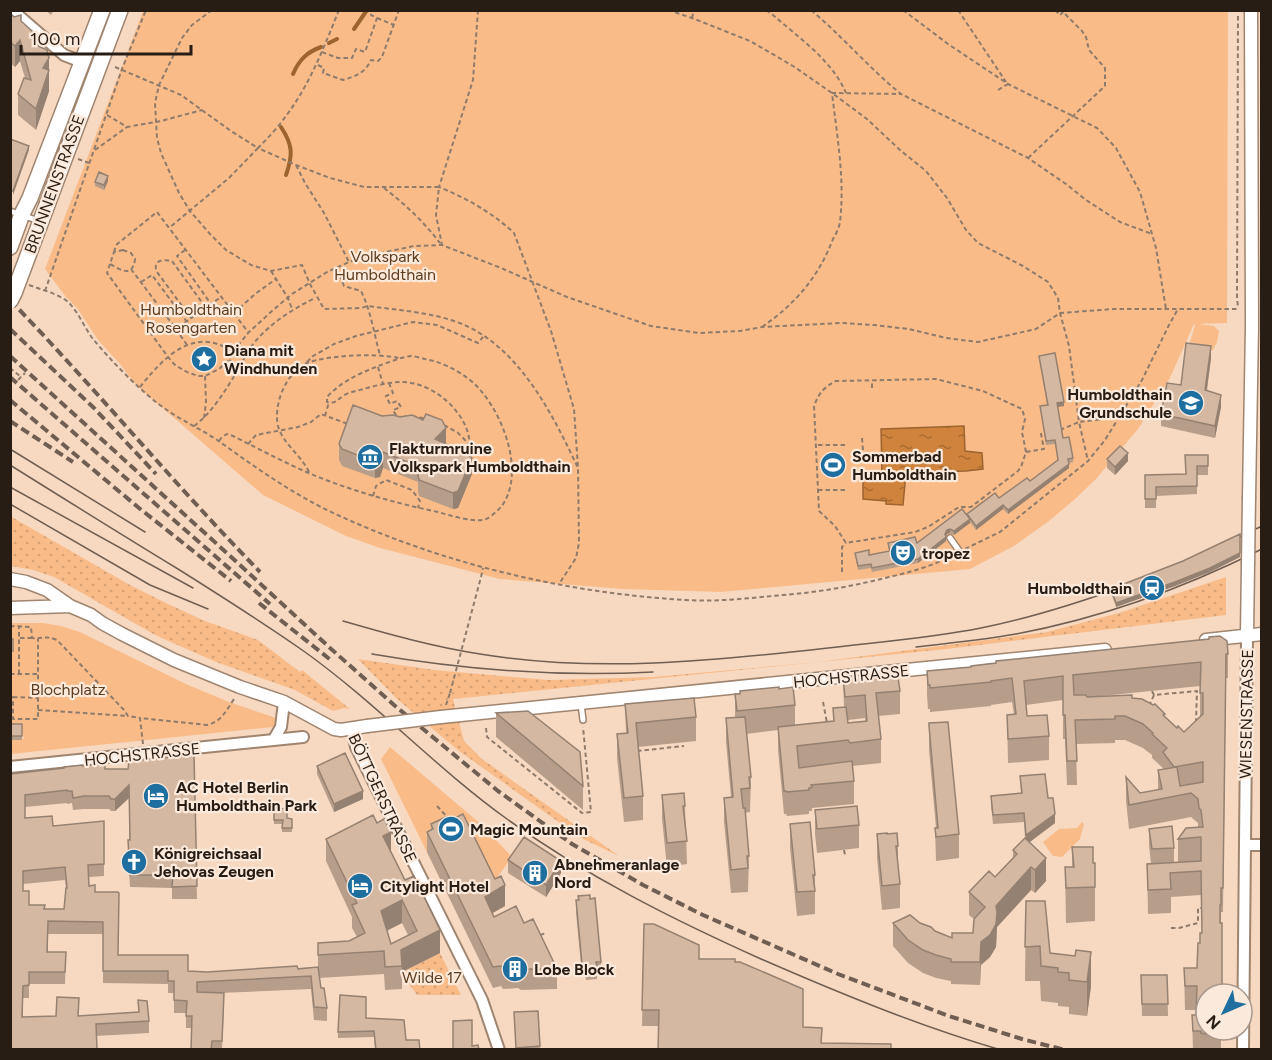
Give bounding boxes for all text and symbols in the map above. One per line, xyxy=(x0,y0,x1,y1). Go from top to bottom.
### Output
scale bar xyxy=(21,18,190,56)
text: 100 m xyxy=(30,28,80,50)
street label: BRUNNENSTRASSE xyxy=(21,112,88,256)
park label: Volkspark Humboldthain xyxy=(334,247,436,284)
park label: Humboldthain Rosengarten xyxy=(140,300,242,337)
place label: Diana mit Windhunden xyxy=(224,341,317,378)
place icon: Diana mit Windhunden xyxy=(189,344,219,374)
place label: Humboldthain Grundschule xyxy=(1067,385,1172,422)
school or university icon: Humboldthain Grundschule xyxy=(1176,388,1206,418)
place label: Flakturmruine Volkspark Humboldthain xyxy=(389,439,571,476)
museum icon: Flakturmruine Volkspark Humboldthain xyxy=(355,442,385,472)
place label: Sommerbad Humboldthain xyxy=(852,447,957,484)
sports icon: Sommerbad Humboldthain xyxy=(818,450,848,480)
theatre icon: tropez xyxy=(888,538,918,568)
place label: tropez xyxy=(922,544,970,563)
station icon: Humboldthain xyxy=(1137,573,1167,603)
place label: Humboldthain xyxy=(1027,579,1132,598)
street label: WIESENSTRASSE xyxy=(1236,649,1257,779)
street label: HOCHSTRASSE xyxy=(792,661,910,692)
park label: Blochplatz xyxy=(30,680,106,699)
street label: BÖTTGERSTRASSE xyxy=(344,731,421,866)
street label: HOCHSTRASSE xyxy=(83,739,201,770)
place label: AC Hotel Berlin Humboldthain Park xyxy=(176,778,318,815)
hotel icon: AC Hotel Berlin Humboldthain Park xyxy=(141,781,171,811)
sports icon: Magic Mountain xyxy=(436,814,466,844)
place label: Magic Mountain xyxy=(470,820,588,839)
place label: Königreichsaal Jehovas Zeugen xyxy=(154,844,274,881)
church icon: Königreichsaal Jehovas Zeugen xyxy=(119,847,149,877)
place label: Abnehmeranlage Nord xyxy=(554,855,680,892)
building icon: Abnehmeranlage Nord xyxy=(520,858,550,888)
hotel icon: Citylight Hotel xyxy=(345,871,375,901)
place label: Citylight Hotel xyxy=(380,877,489,896)
building icon: Lobe Block xyxy=(500,954,530,984)
place label: Lobe Block xyxy=(534,960,615,979)
park label: Wilde 17 xyxy=(402,968,462,987)
north arrow xyxy=(1194,982,1254,1042)
text: N xyxy=(1202,1011,1225,1033)

